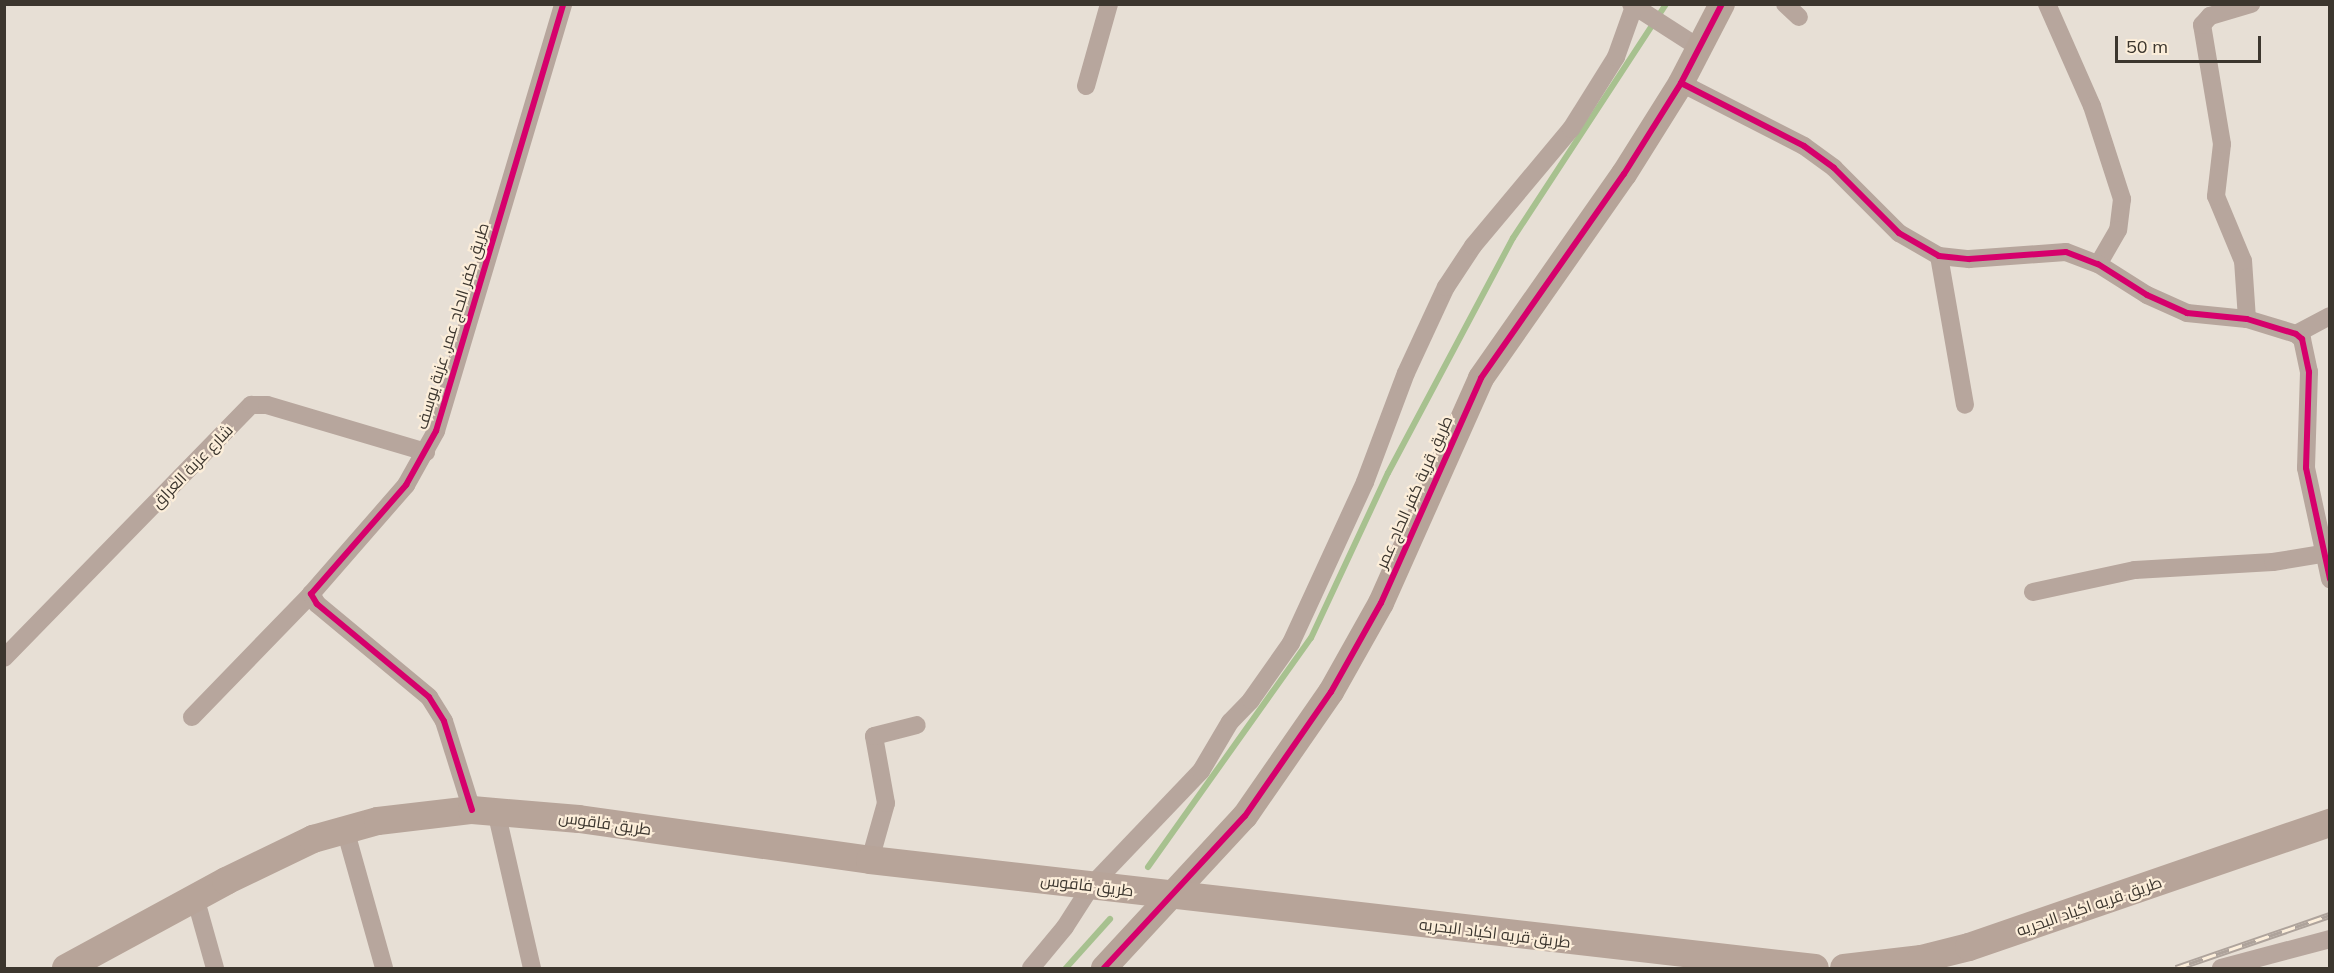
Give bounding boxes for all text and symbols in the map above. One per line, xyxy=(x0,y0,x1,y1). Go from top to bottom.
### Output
scale bar xyxy=(2118,24,2264,62)
text: 50 m xyxy=(2126,35,2168,58)
street label: طريق كفر الحاج عمر, عزبة يوسف xyxy=(411,220,493,432)
street label: طريق قرية كفر الحاج عمر xyxy=(1372,413,1456,571)
street label: شارع عزبة العراق xyxy=(147,420,237,512)
street label: طريق فاقوس xyxy=(557,807,653,839)
street label: طريق فاقوس xyxy=(1039,870,1135,900)
street label: طريق قريه اكياد البحريه xyxy=(2014,872,2164,940)
street label: طريق قريه اكياد البحريه xyxy=(1418,914,1572,952)

